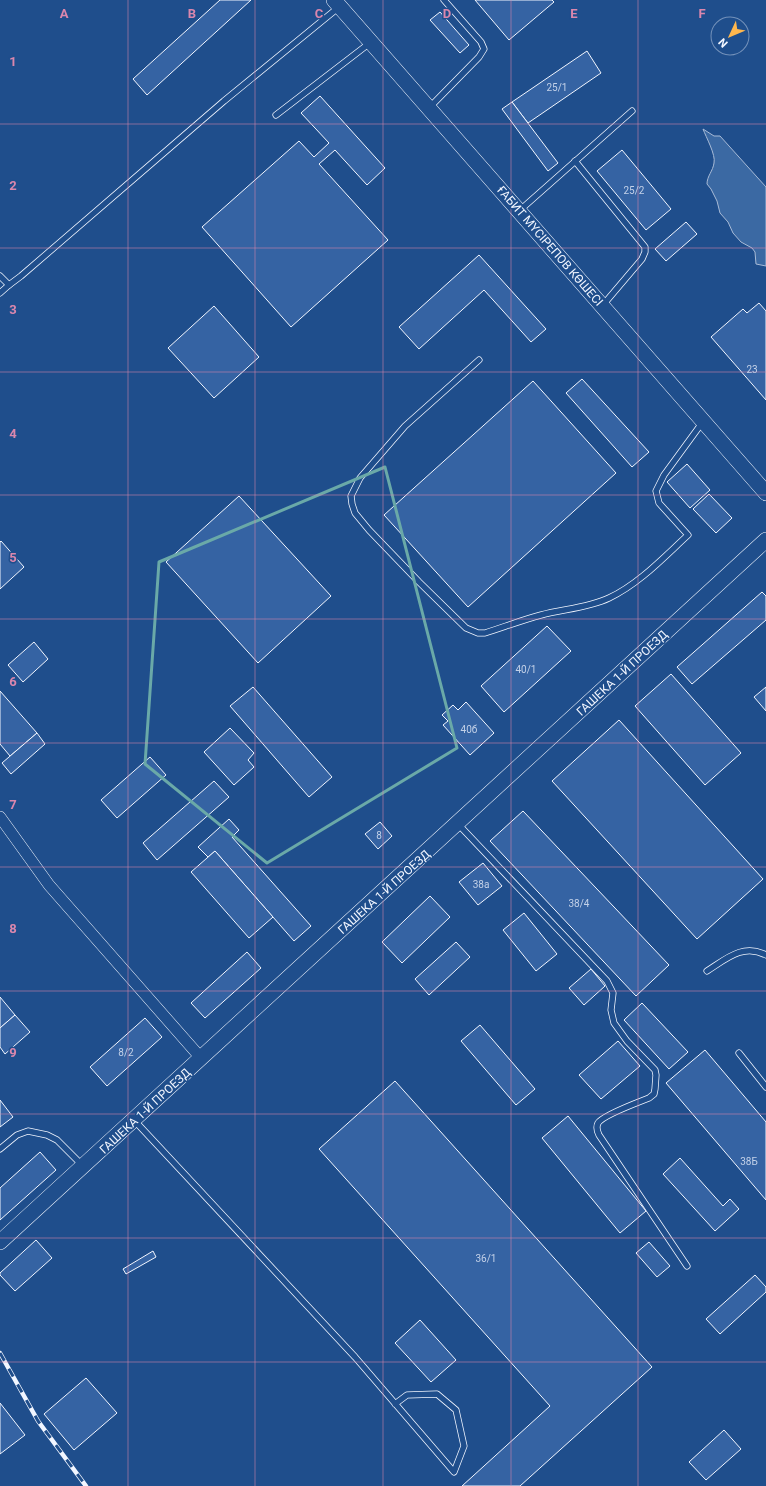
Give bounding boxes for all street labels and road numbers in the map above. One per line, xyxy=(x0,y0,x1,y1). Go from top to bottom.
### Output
street label: ҒАБИТ МҮСІРЕПОВ КӨШЕСІ xyxy=(494,183,606,309)
street label: ГАШЕКА 1-Й ПРОЕЗД xyxy=(573,627,670,719)
street label: ГАШЕКА 1-Й ПРОЕЗД xyxy=(334,846,433,937)
street label: ГАШЕКА 1-Й ПРОЕЗД xyxy=(96,1065,193,1157)

